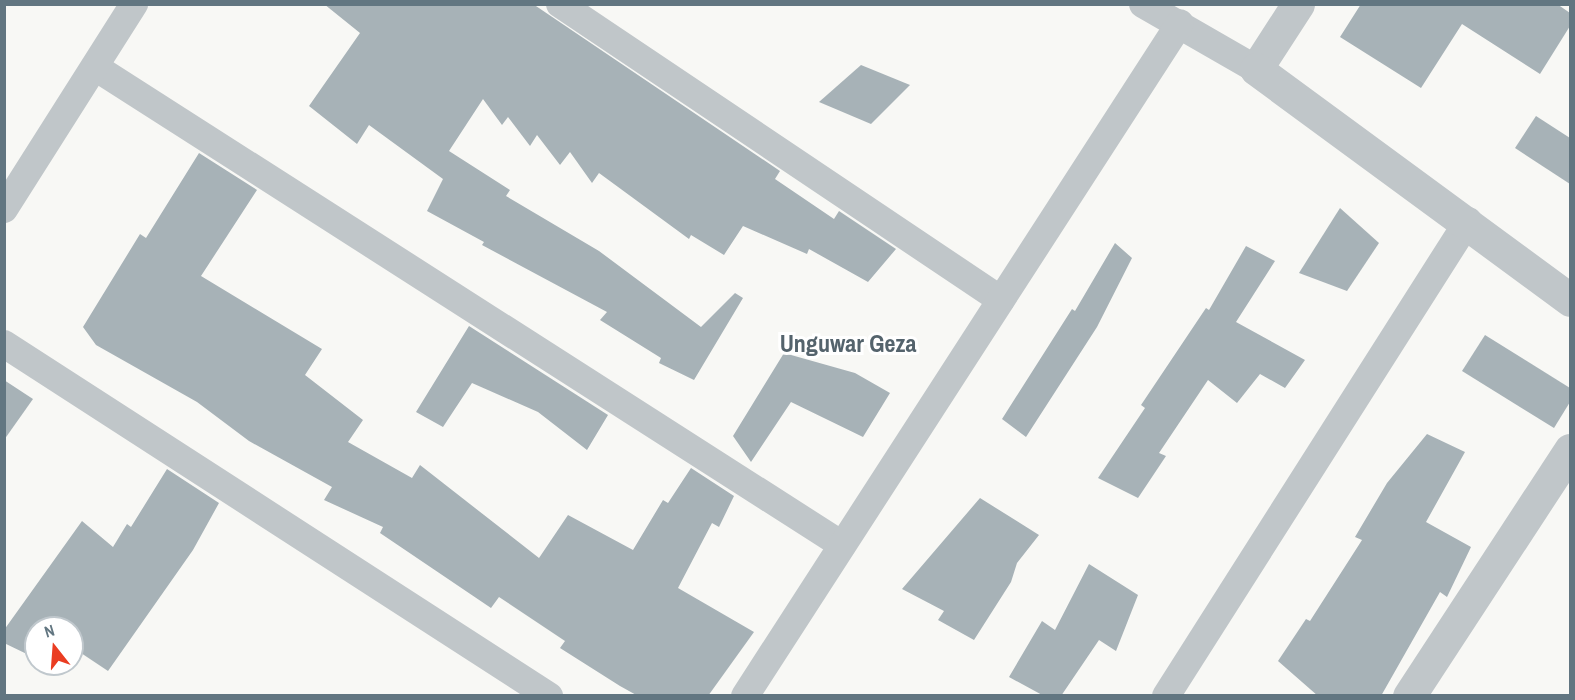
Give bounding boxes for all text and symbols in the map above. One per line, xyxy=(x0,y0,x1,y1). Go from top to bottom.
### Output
district label: Unguwar Geza xyxy=(780,330,916,358)
north arrow xyxy=(24,616,84,676)
text: N xyxy=(42,619,57,643)

